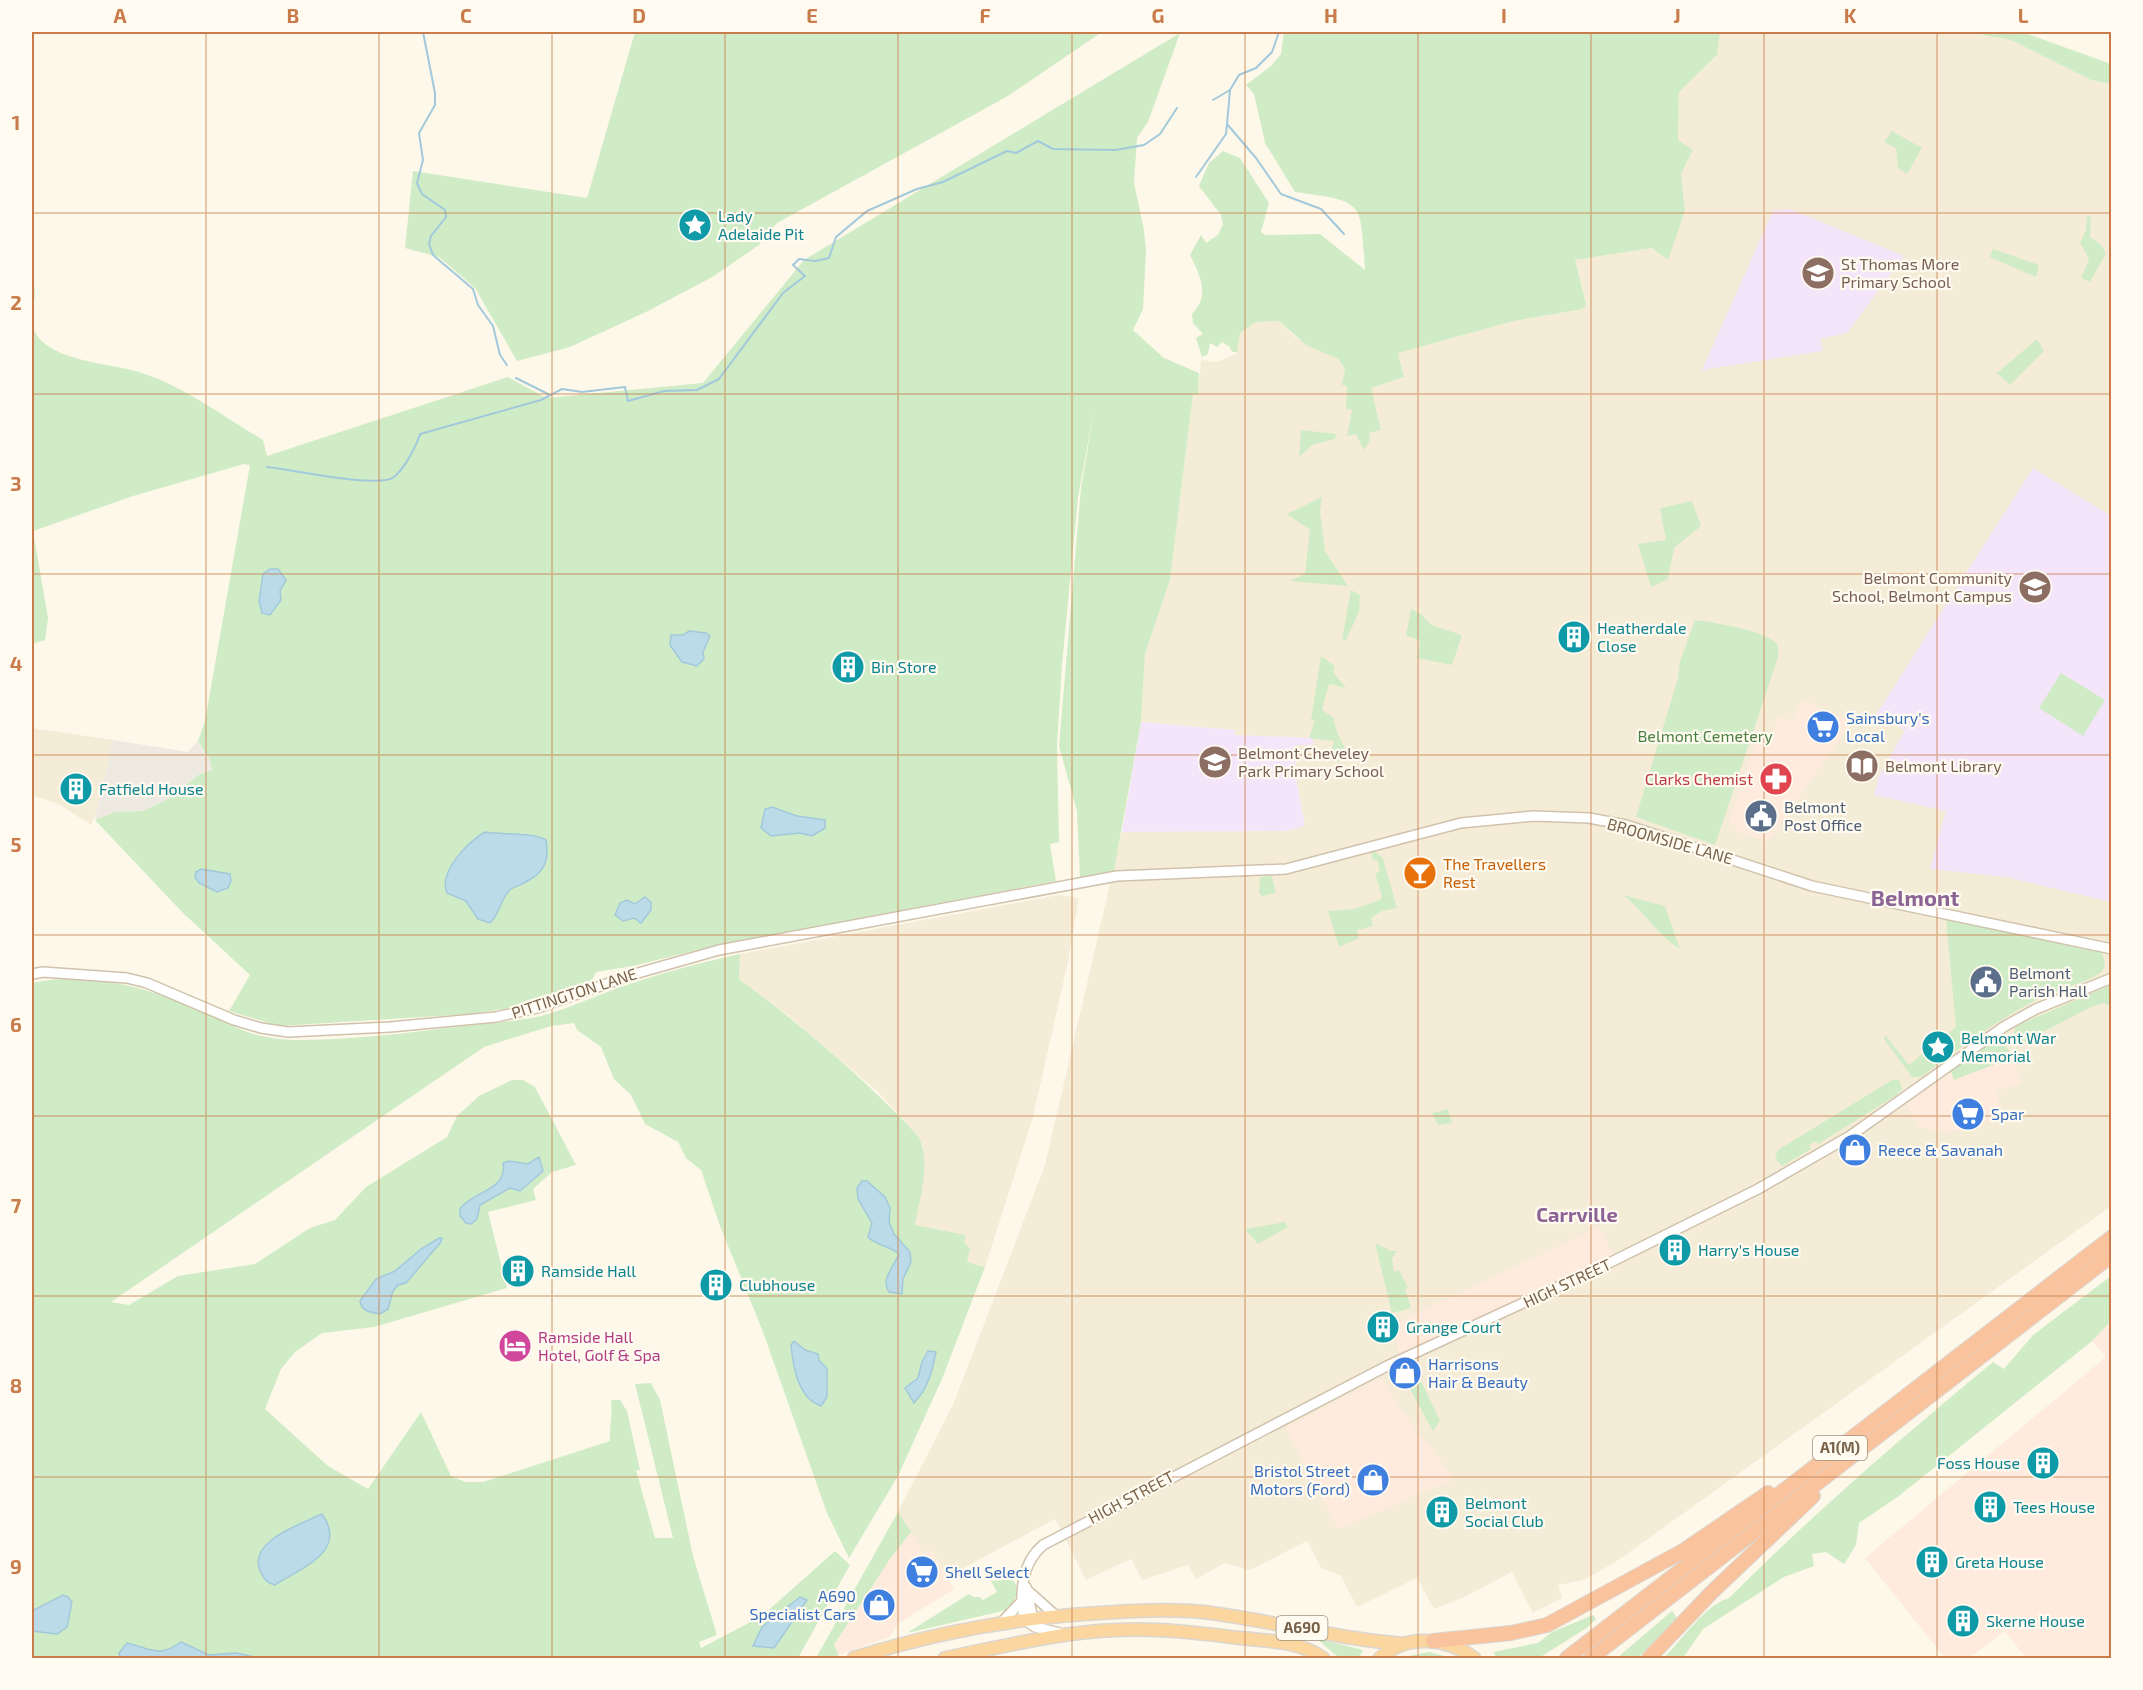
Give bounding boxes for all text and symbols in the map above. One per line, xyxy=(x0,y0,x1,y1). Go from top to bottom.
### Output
text: A xyxy=(113,3,127,27)
text: B xyxy=(287,3,299,27)
text: C xyxy=(460,3,472,27)
text: D xyxy=(632,3,646,27)
text: E xyxy=(806,3,818,27)
text: F xyxy=(979,3,991,27)
text: G xyxy=(1152,3,1164,27)
text: H xyxy=(1324,3,1338,27)
text: I xyxy=(1501,3,1507,27)
text: J xyxy=(1673,3,1681,27)
text: K xyxy=(1844,3,1857,27)
text: L xyxy=(2018,3,2029,27)
text: 1 xyxy=(12,110,20,134)
place label: Lady Adelaide Pit xyxy=(718,206,804,243)
place icon: Lady Adelaide Pit xyxy=(677,207,713,243)
place label: St Thomas More Primary School xyxy=(1841,254,1959,291)
school or university icon: St Thomas More Primary School xyxy=(1800,255,1836,291)
text: 2 xyxy=(10,290,22,314)
text: 3 xyxy=(10,471,22,495)
place label: Belmont Community School, Belmont Campus xyxy=(1832,568,2013,605)
school or university icon: Belmont Community School, Belmont Campus xyxy=(2017,569,2053,605)
place label: Heatherdale Close xyxy=(1597,618,1687,655)
building icon: Heatherdale Close xyxy=(1556,619,1592,655)
building icon: Bin Store xyxy=(830,649,866,685)
text: 4 xyxy=(10,651,23,675)
place label: Bin Store xyxy=(871,657,937,676)
place label: Sainsbury's Local xyxy=(1846,708,1930,745)
supermarket icon: Sainsbury's Local xyxy=(1805,709,1841,745)
park label: Belmont Cemetery xyxy=(1637,726,1773,745)
place label: Belmont Cheveley Park Primary School xyxy=(1238,743,1384,780)
school or university icon: Belmont Cheveley Park Primary School xyxy=(1197,744,1233,780)
library icon: Belmont Library xyxy=(1844,748,1880,784)
place label: Belmont Library xyxy=(1885,756,2002,775)
pharmacy icon: Clarks Chemist xyxy=(1758,761,1794,797)
place label: Clarks Chemist xyxy=(1645,769,1753,788)
building icon: Fatfield House xyxy=(58,771,94,807)
place label: Fatfield House xyxy=(99,779,204,798)
place label: Belmont Post Office xyxy=(1784,797,1862,834)
public building icon: Belmont Post Office xyxy=(1743,798,1779,834)
street label: BROOMSIDE LANE xyxy=(1605,813,1735,868)
text: 5 xyxy=(10,832,22,856)
place label: The Travellers Rest xyxy=(1443,854,1546,891)
bar icon: The Travellers Rest xyxy=(1402,855,1438,891)
district label: Belmont xyxy=(1871,884,1959,910)
street label: PITTINGTON LANE xyxy=(509,963,639,1022)
place label: Belmont Parish Hall xyxy=(2009,963,2088,1000)
public building icon: Belmont Parish Hall xyxy=(1968,964,2004,1000)
text: 6 xyxy=(10,1012,22,1036)
place label: Belmont War Memorial xyxy=(1961,1028,2057,1065)
place icon: Belmont War Memorial xyxy=(1920,1029,1956,1065)
supermarket icon: Spar xyxy=(1950,1096,1986,1132)
place label: Spar xyxy=(1991,1104,2025,1123)
shop icon: Reece & Savanah xyxy=(1837,1132,1873,1168)
place label: Reece & Savanah xyxy=(1878,1140,2003,1159)
text: 7 xyxy=(11,1193,22,1217)
district label: Carrville xyxy=(1536,1202,1618,1226)
building icon: Harry's House xyxy=(1657,1232,1693,1268)
place label: Harry's House xyxy=(1698,1240,1799,1259)
building icon: Ramside Hall xyxy=(500,1253,536,1289)
street label: HIGH STREET xyxy=(1520,1254,1614,1311)
place label: Ramside Hall xyxy=(541,1261,636,1280)
building icon: Clubhouse xyxy=(698,1267,734,1303)
place label: Clubhouse xyxy=(739,1275,815,1294)
building icon: Grange Court xyxy=(1365,1309,1401,1345)
place label: Grange Court xyxy=(1406,1317,1501,1336)
place label: Ramside Hall Hotel, Golf & Spa xyxy=(538,1327,661,1364)
hotel icon: Ramside Hall Hotel, Golf & Spa xyxy=(497,1328,533,1364)
place label: Harrisons Hair & Beauty xyxy=(1428,1354,1529,1391)
shop icon: Harrisons Hair & Beauty xyxy=(1387,1355,1423,1391)
text: 8 xyxy=(10,1373,22,1397)
road number: A1(M) xyxy=(1813,1436,1867,1460)
building icon: Foss House xyxy=(2025,1445,2061,1481)
place label: Foss House xyxy=(1937,1453,2020,1472)
place label: Bristol Street Motors (Ford) xyxy=(1250,1461,1350,1498)
shop icon: Bristol Street Motors (Ford) xyxy=(1355,1462,1391,1498)
street label: HIGH STREET xyxy=(1085,1466,1177,1527)
building icon: Tees House xyxy=(1972,1489,2008,1525)
place label: Belmont Social Club xyxy=(1465,1493,1544,1530)
building icon: Belmont Social Club xyxy=(1424,1494,1460,1530)
place label: Tees House xyxy=(2013,1497,2095,1516)
building icon: Greta House xyxy=(1914,1544,1950,1580)
place label: Greta House xyxy=(1955,1552,2044,1571)
text: 9 xyxy=(10,1554,22,1578)
supermarket icon: Shell Select xyxy=(904,1554,940,1590)
place label: Shell Select xyxy=(945,1562,1029,1581)
place label: A690 Specialist Cars xyxy=(750,1586,856,1623)
shop icon: A690 Specialist Cars xyxy=(861,1587,897,1623)
building icon: Skerne House xyxy=(1945,1603,1981,1639)
place label: Skerne House xyxy=(1986,1611,2085,1630)
road number: A690 xyxy=(1276,1616,1328,1640)

